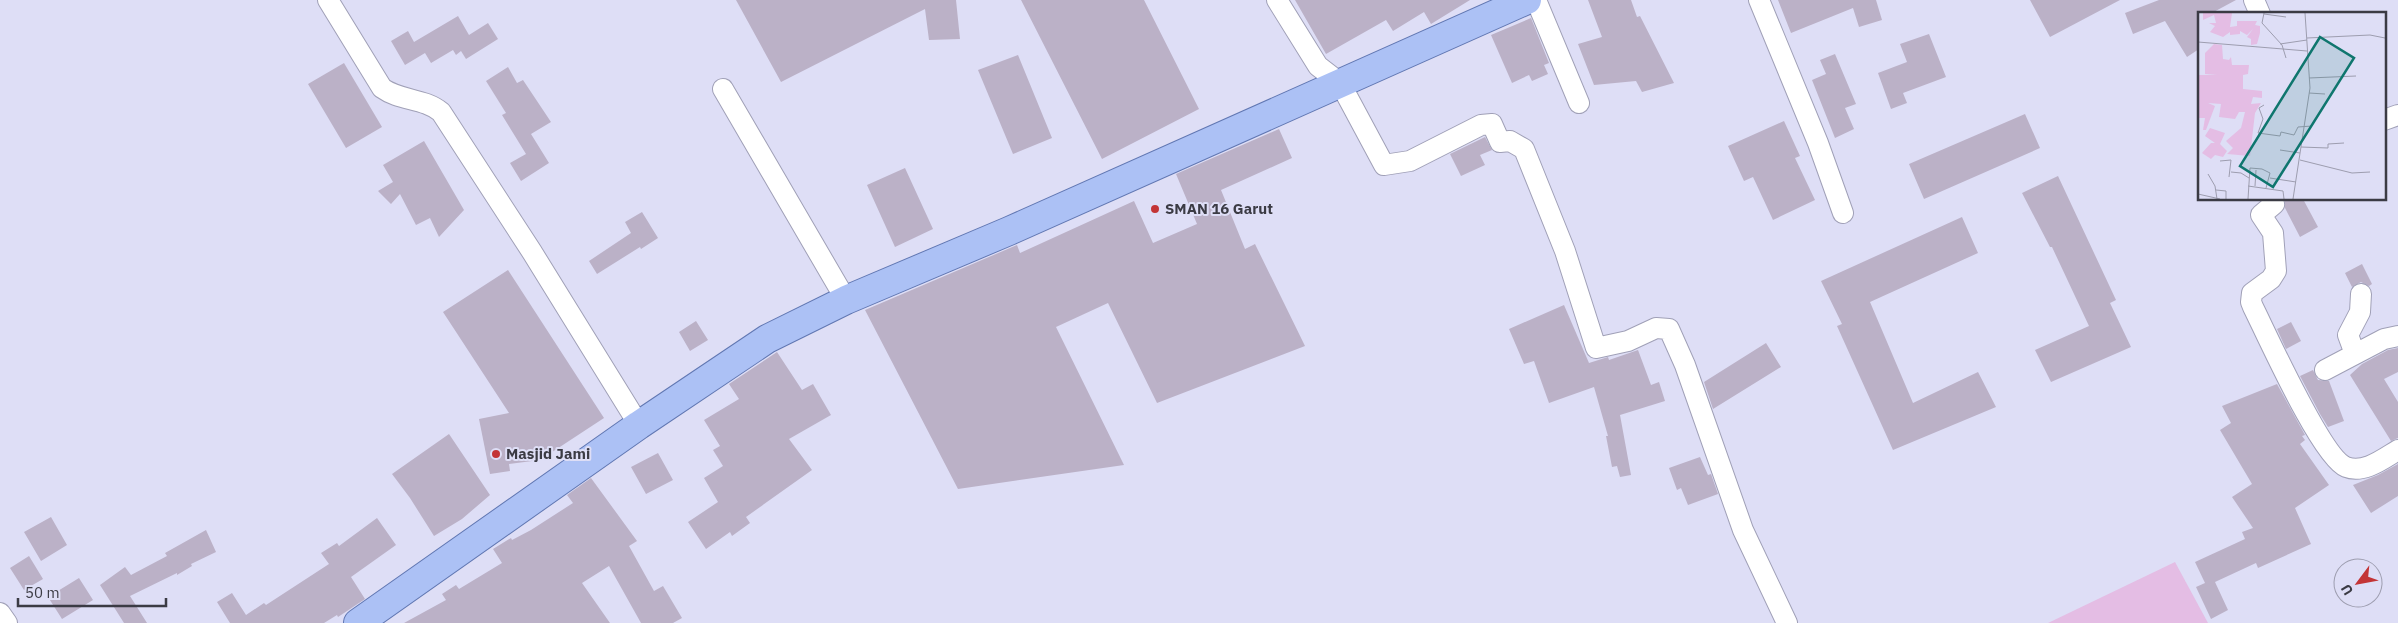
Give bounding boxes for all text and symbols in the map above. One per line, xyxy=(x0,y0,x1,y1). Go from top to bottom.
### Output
inset map xyxy=(2198,12,2386,200)
place label: SMAN 16 Garut xyxy=(1165,199,1273,218)
marker: SMAN 16 Garut xyxy=(1149,203,1161,215)
place label: Masjid Jami xyxy=(506,444,590,463)
marker: Masjid Jami xyxy=(490,448,502,460)
north arrow xyxy=(2333,558,2383,608)
scale bar xyxy=(18,576,165,608)
text: U xyxy=(2337,581,2357,599)
text: 50 m xyxy=(25,583,60,602)

